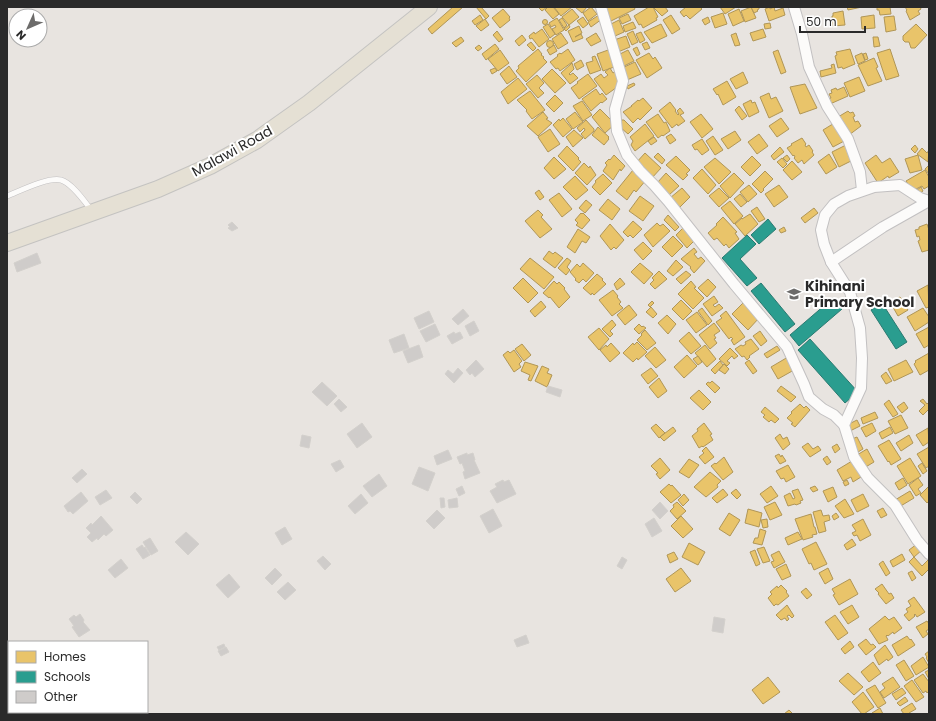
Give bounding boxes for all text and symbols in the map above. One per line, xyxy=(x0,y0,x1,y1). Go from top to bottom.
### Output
north arrow xyxy=(8,8,48,48)
scale bar xyxy=(800,8,865,34)
text: 50 m xyxy=(806,13,837,30)
text: N xyxy=(12,26,30,44)
street label: Malawi Road xyxy=(188,121,276,181)
place label: Kihinani Primary School xyxy=(805,276,914,312)
school or university icon: Kihinani Primary School xyxy=(786,286,802,302)
legend xyxy=(8,641,148,713)
text: Homes xyxy=(44,648,86,665)
text: Schools xyxy=(44,668,91,685)
text: Other xyxy=(44,688,78,705)

